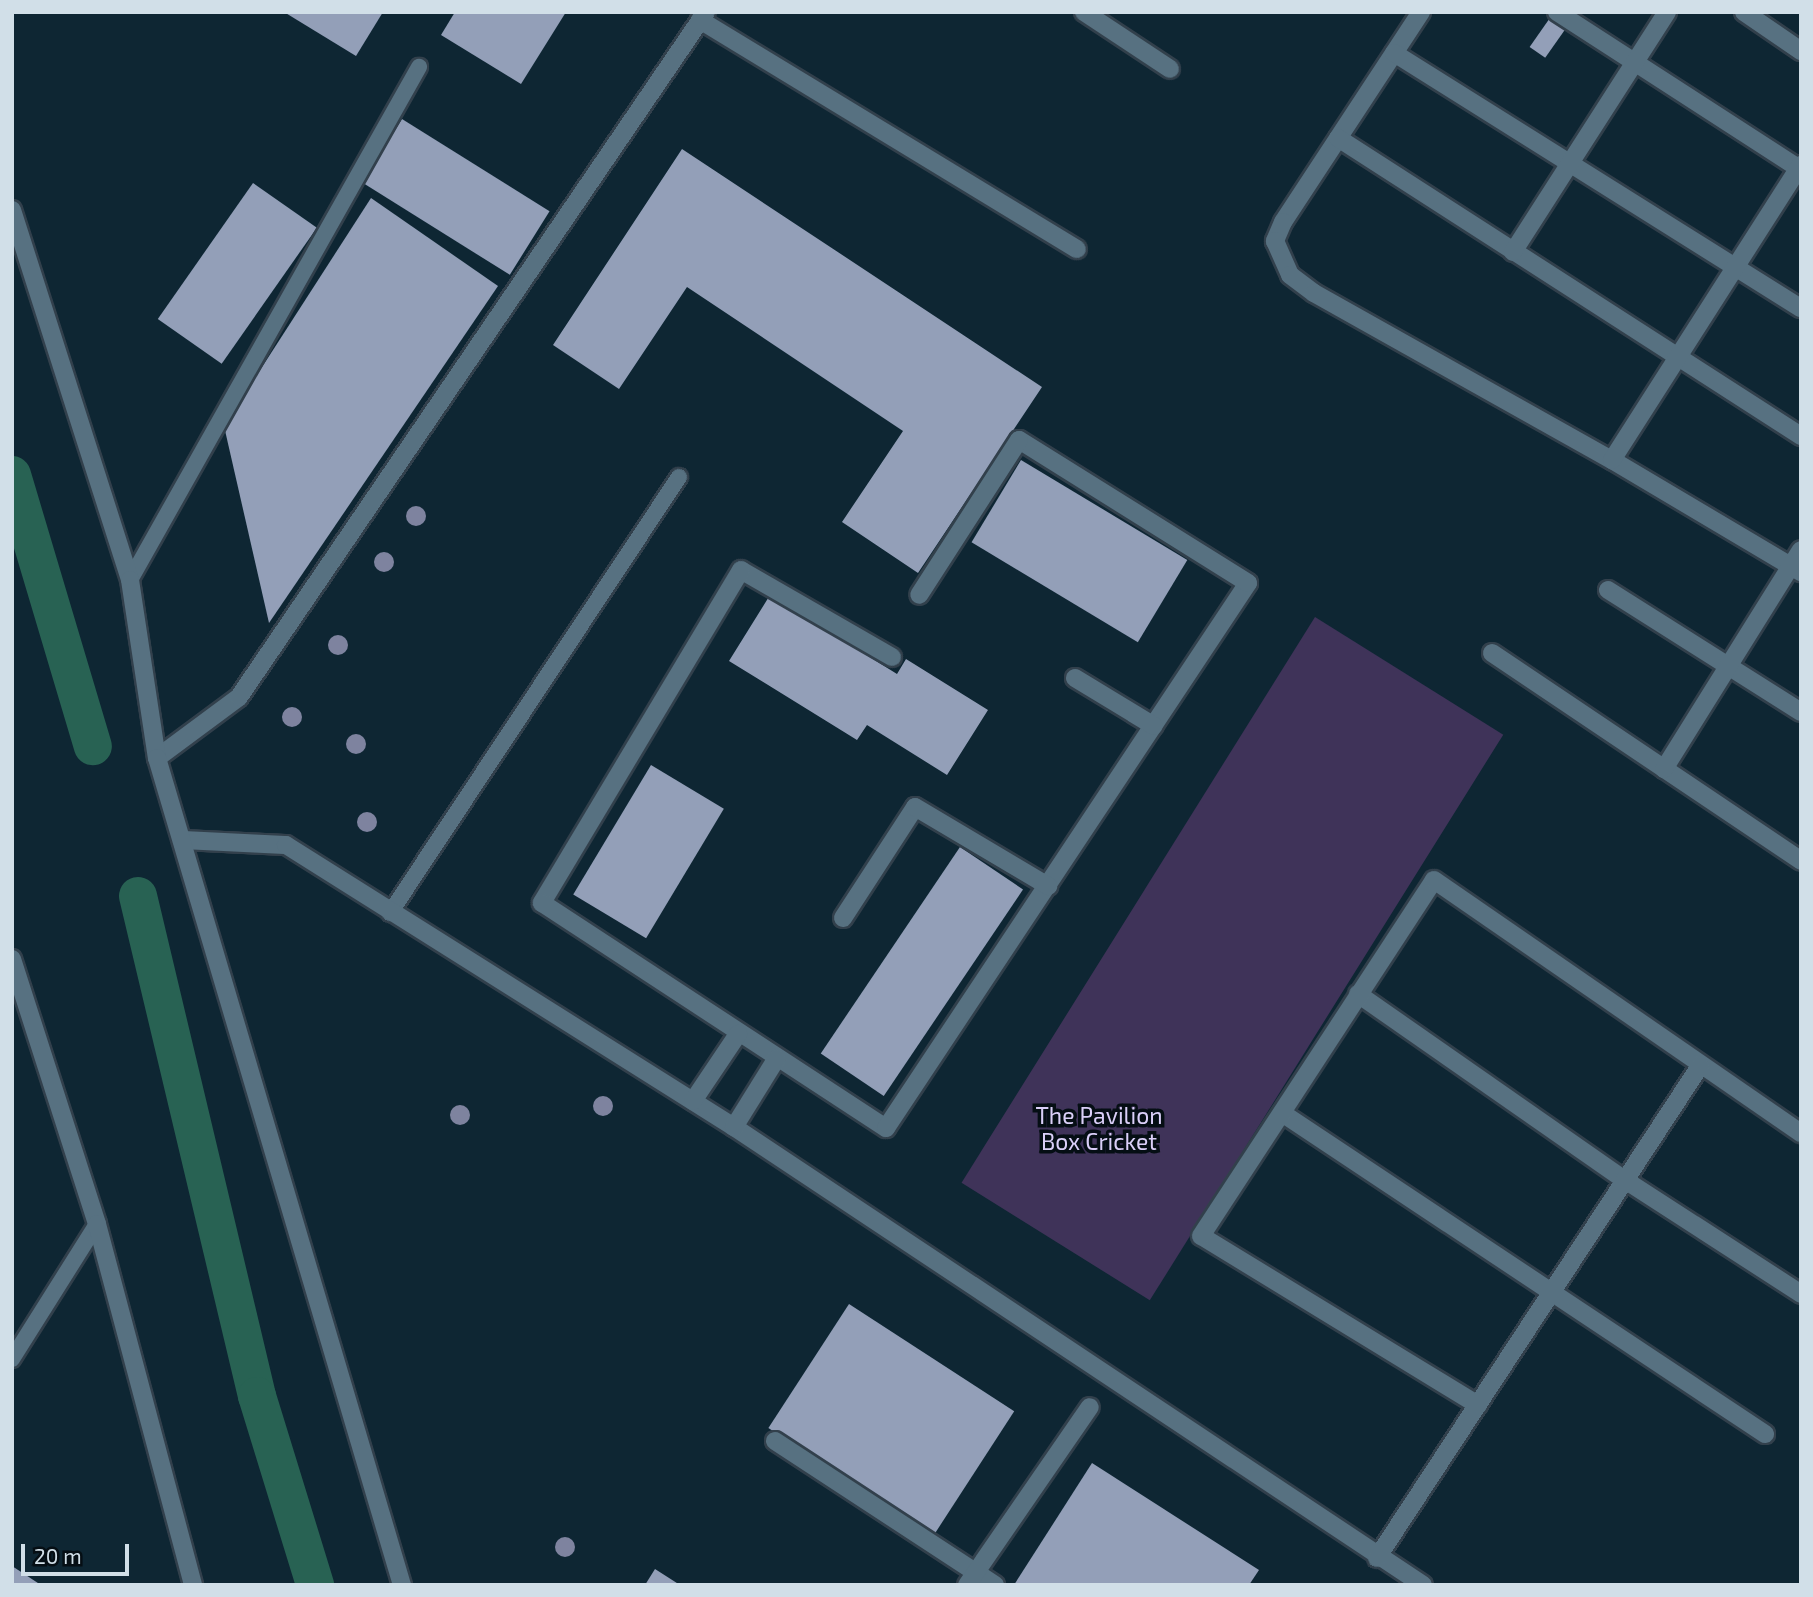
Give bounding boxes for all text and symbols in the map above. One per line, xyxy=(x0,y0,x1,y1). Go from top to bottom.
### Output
park label: The Pavilion Box Cricket xyxy=(1035,1101,1163,1155)
scale bar xyxy=(24,1530,133,1574)
text: 20 m xyxy=(34,1543,82,1568)

